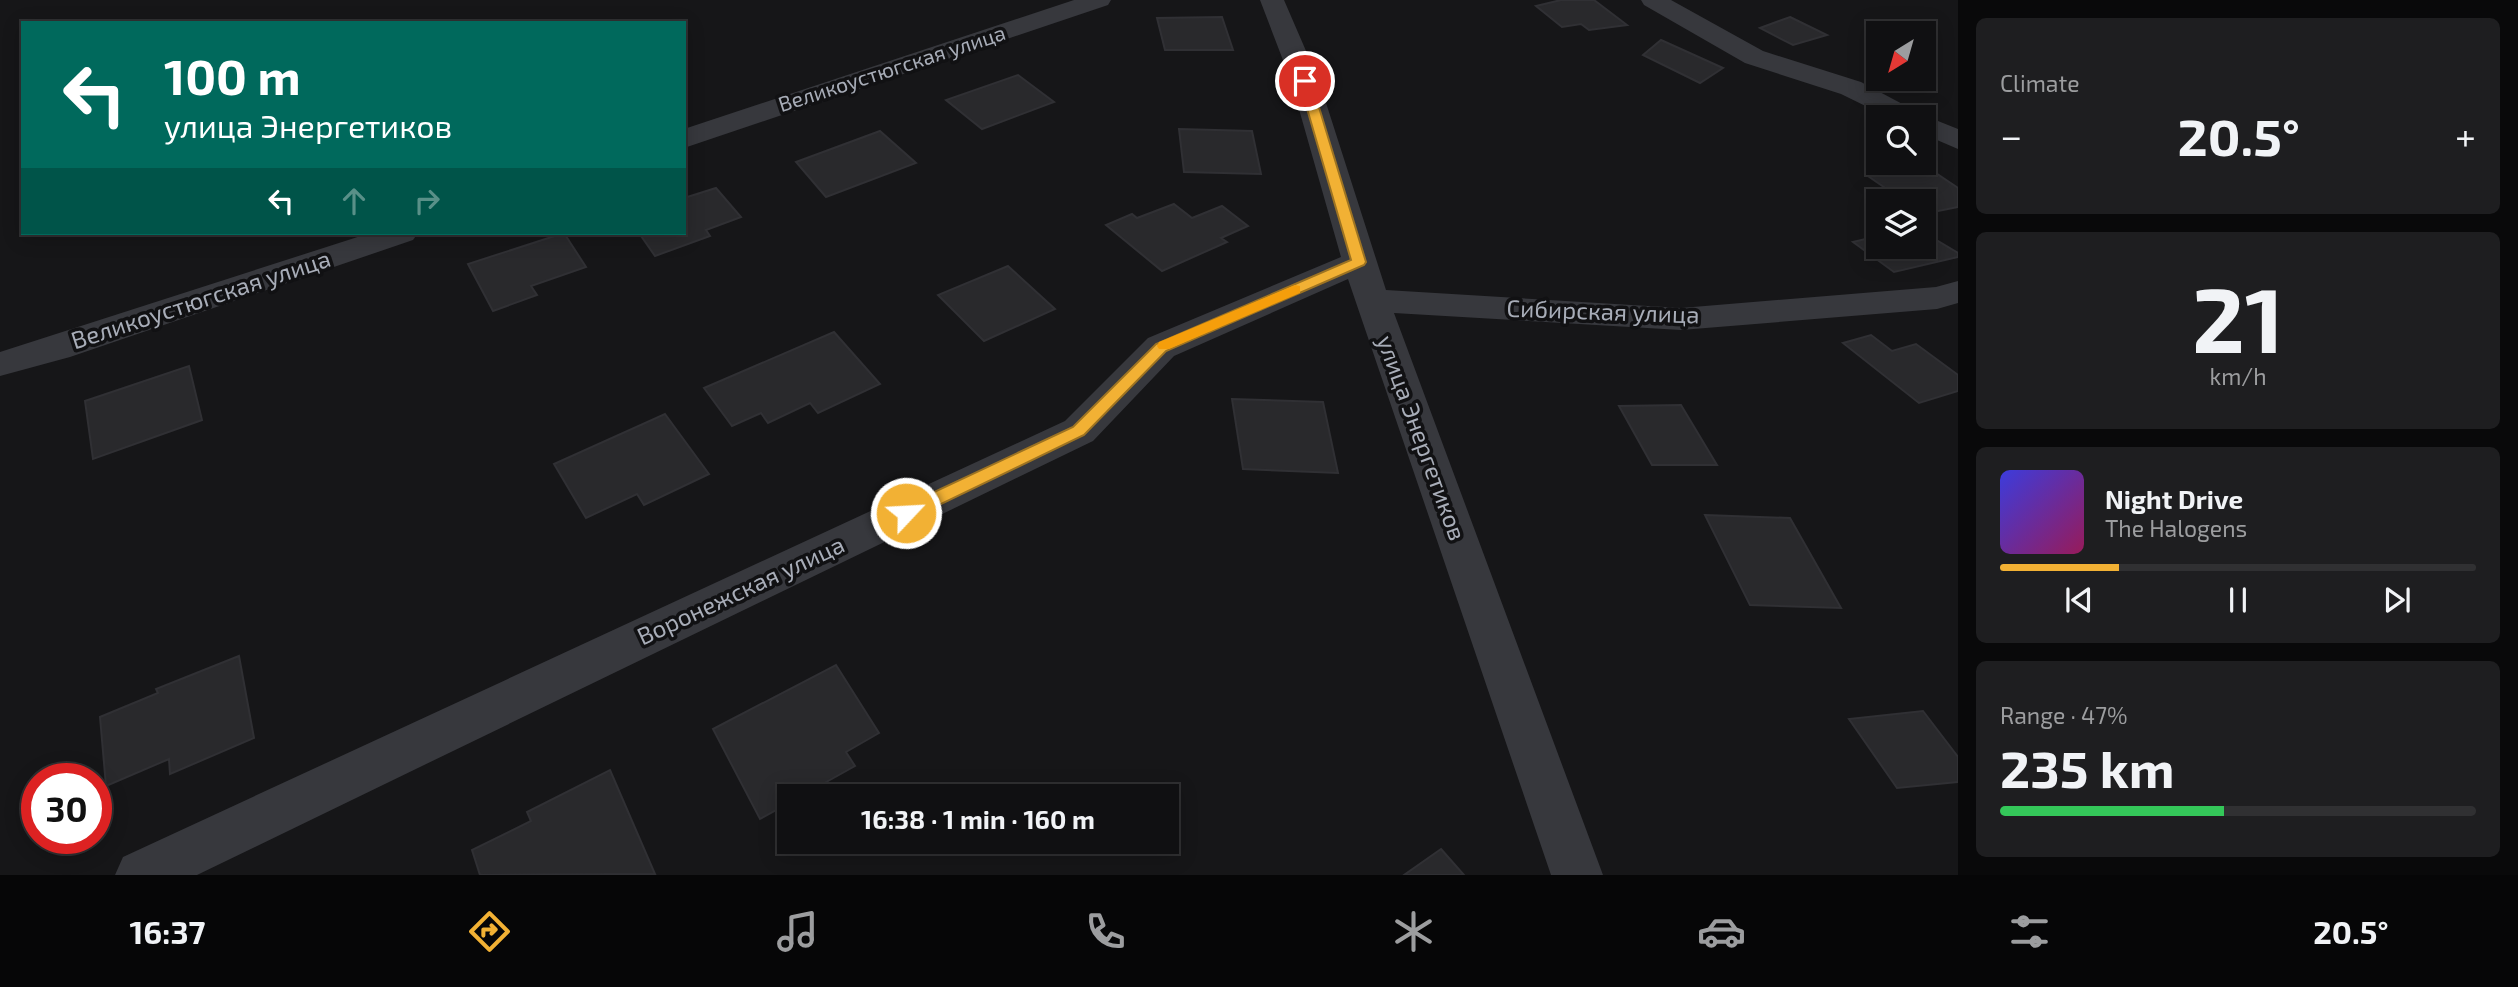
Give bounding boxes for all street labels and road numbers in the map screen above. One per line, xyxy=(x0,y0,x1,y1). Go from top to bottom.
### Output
street label: Великоустюгская улица xyxy=(775,19,1009,117)
street label: Великоустюгская улица xyxy=(67,243,334,355)
street label: Сибирская улица xyxy=(1506,293,1700,329)
street label: улица Энергетиков xyxy=(1371,331,1473,544)
street label: Воронежская улица xyxy=(632,529,849,651)

